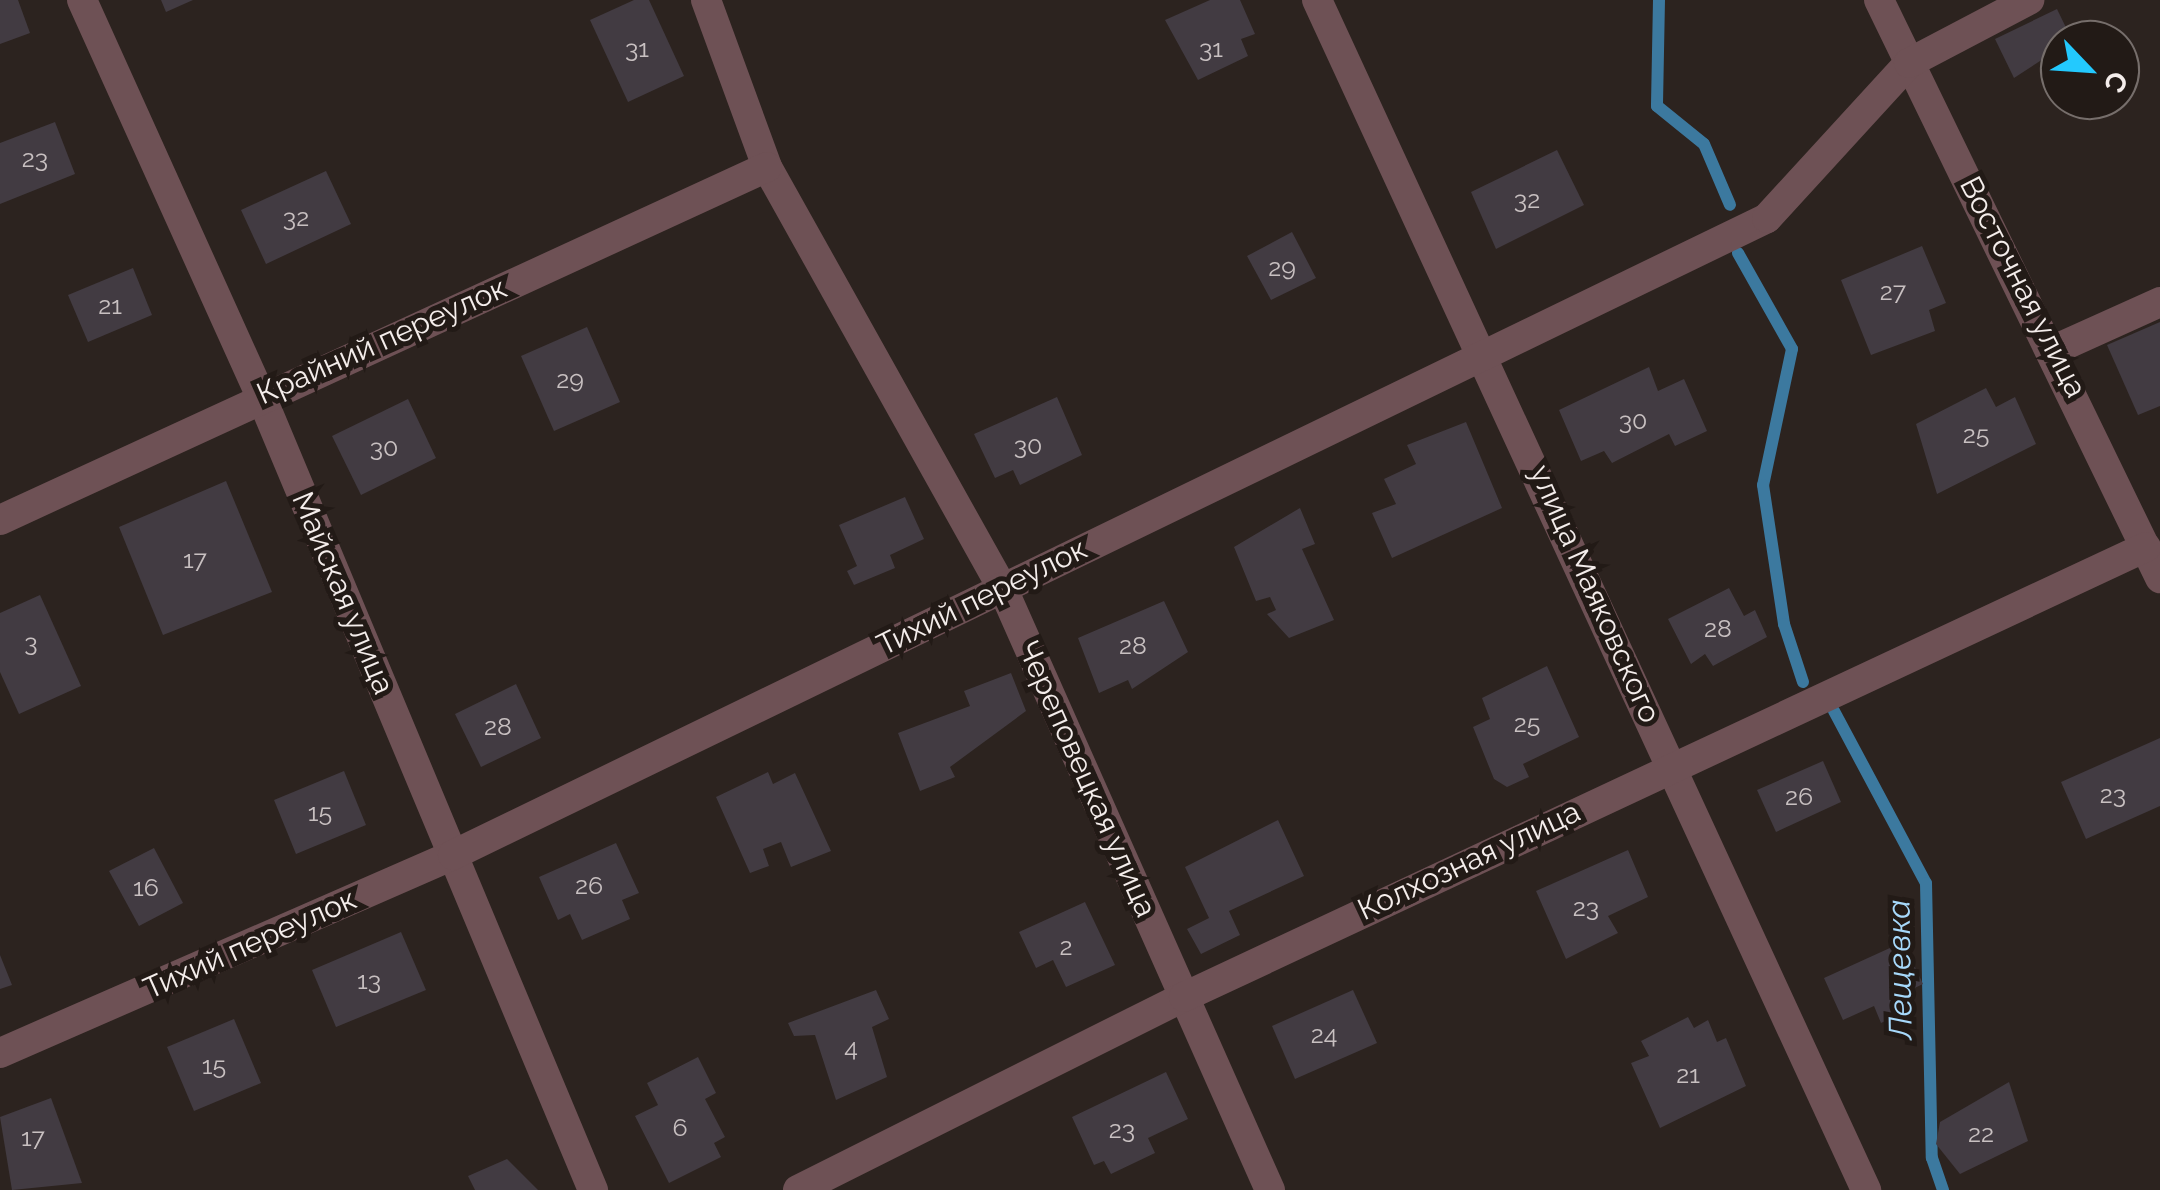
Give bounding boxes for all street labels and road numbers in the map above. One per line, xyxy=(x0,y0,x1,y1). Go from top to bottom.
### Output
street label: Восточная улица xyxy=(1952,170,2094,404)
street label: Крайний переулок xyxy=(252,270,512,412)
street label: улица Маяковского xyxy=(1522,460,1668,728)
street label: Майская улица xyxy=(284,486,402,700)
street label: Тихий переулок xyxy=(871,531,1093,663)
street label: Череповецкая улица xyxy=(1010,635,1164,923)
street label: Колхозная улица xyxy=(1352,794,1586,928)
street label: Тихий переулок xyxy=(138,881,362,1007)

